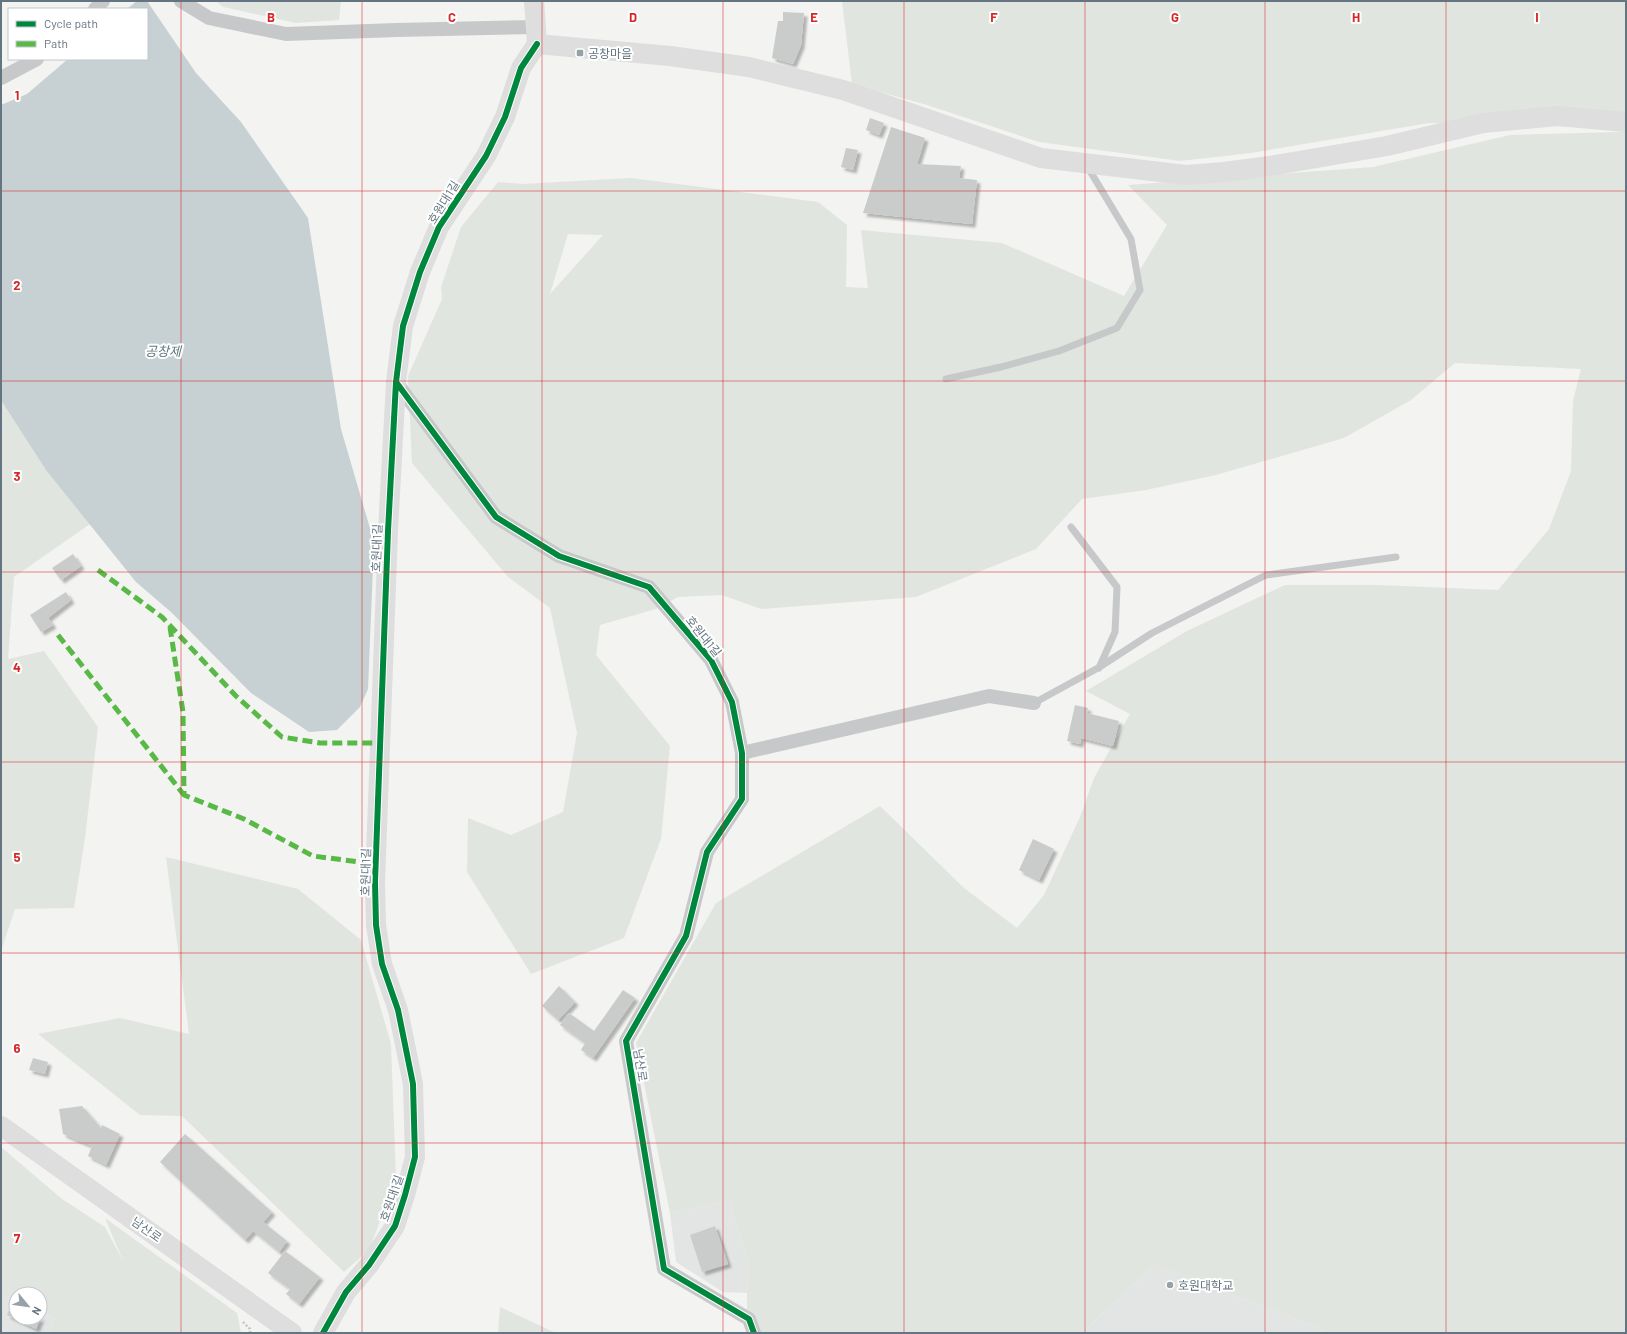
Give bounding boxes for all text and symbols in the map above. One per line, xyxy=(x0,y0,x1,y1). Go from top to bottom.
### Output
legend xyxy=(8,8,148,60)
text: B xyxy=(267,9,275,25)
text: C xyxy=(448,9,456,25)
text: D xyxy=(629,9,637,25)
text: E xyxy=(810,9,818,25)
text: F xyxy=(990,9,998,25)
text: G xyxy=(1171,9,1179,25)
text: H xyxy=(1352,9,1360,25)
text: I xyxy=(1535,9,1539,25)
text: Cycle path xyxy=(44,16,98,30)
text: Path xyxy=(44,36,68,50)
place label: 공창마을 xyxy=(588,46,632,60)
marker: 공창마을 xyxy=(575,48,585,58)
text: 1 xyxy=(15,87,19,103)
street label: 호원대1길 xyxy=(424,178,462,226)
text: 2 xyxy=(13,277,21,293)
water label: 공창제 xyxy=(145,343,183,359)
text: 3 xyxy=(13,468,21,484)
street label: 호원대1길 xyxy=(368,524,384,572)
street label: 호원대1길 xyxy=(683,613,725,659)
text: 4 xyxy=(13,659,21,675)
street label: 호원대1길 xyxy=(358,848,372,896)
text: 5 xyxy=(13,849,21,865)
text: 6 xyxy=(14,1040,21,1056)
street label: 남산로 xyxy=(631,1048,651,1082)
street label: 호원대1길 xyxy=(377,1173,405,1223)
street label: 남산로 xyxy=(129,1214,165,1244)
text: 7 xyxy=(14,1230,21,1246)
place label: 호원대학교 xyxy=(1178,1278,1233,1292)
marker: 호원대학교 xyxy=(1165,1280,1175,1290)
north arrow xyxy=(8,1286,48,1326)
text: N xyxy=(30,1305,45,1317)

